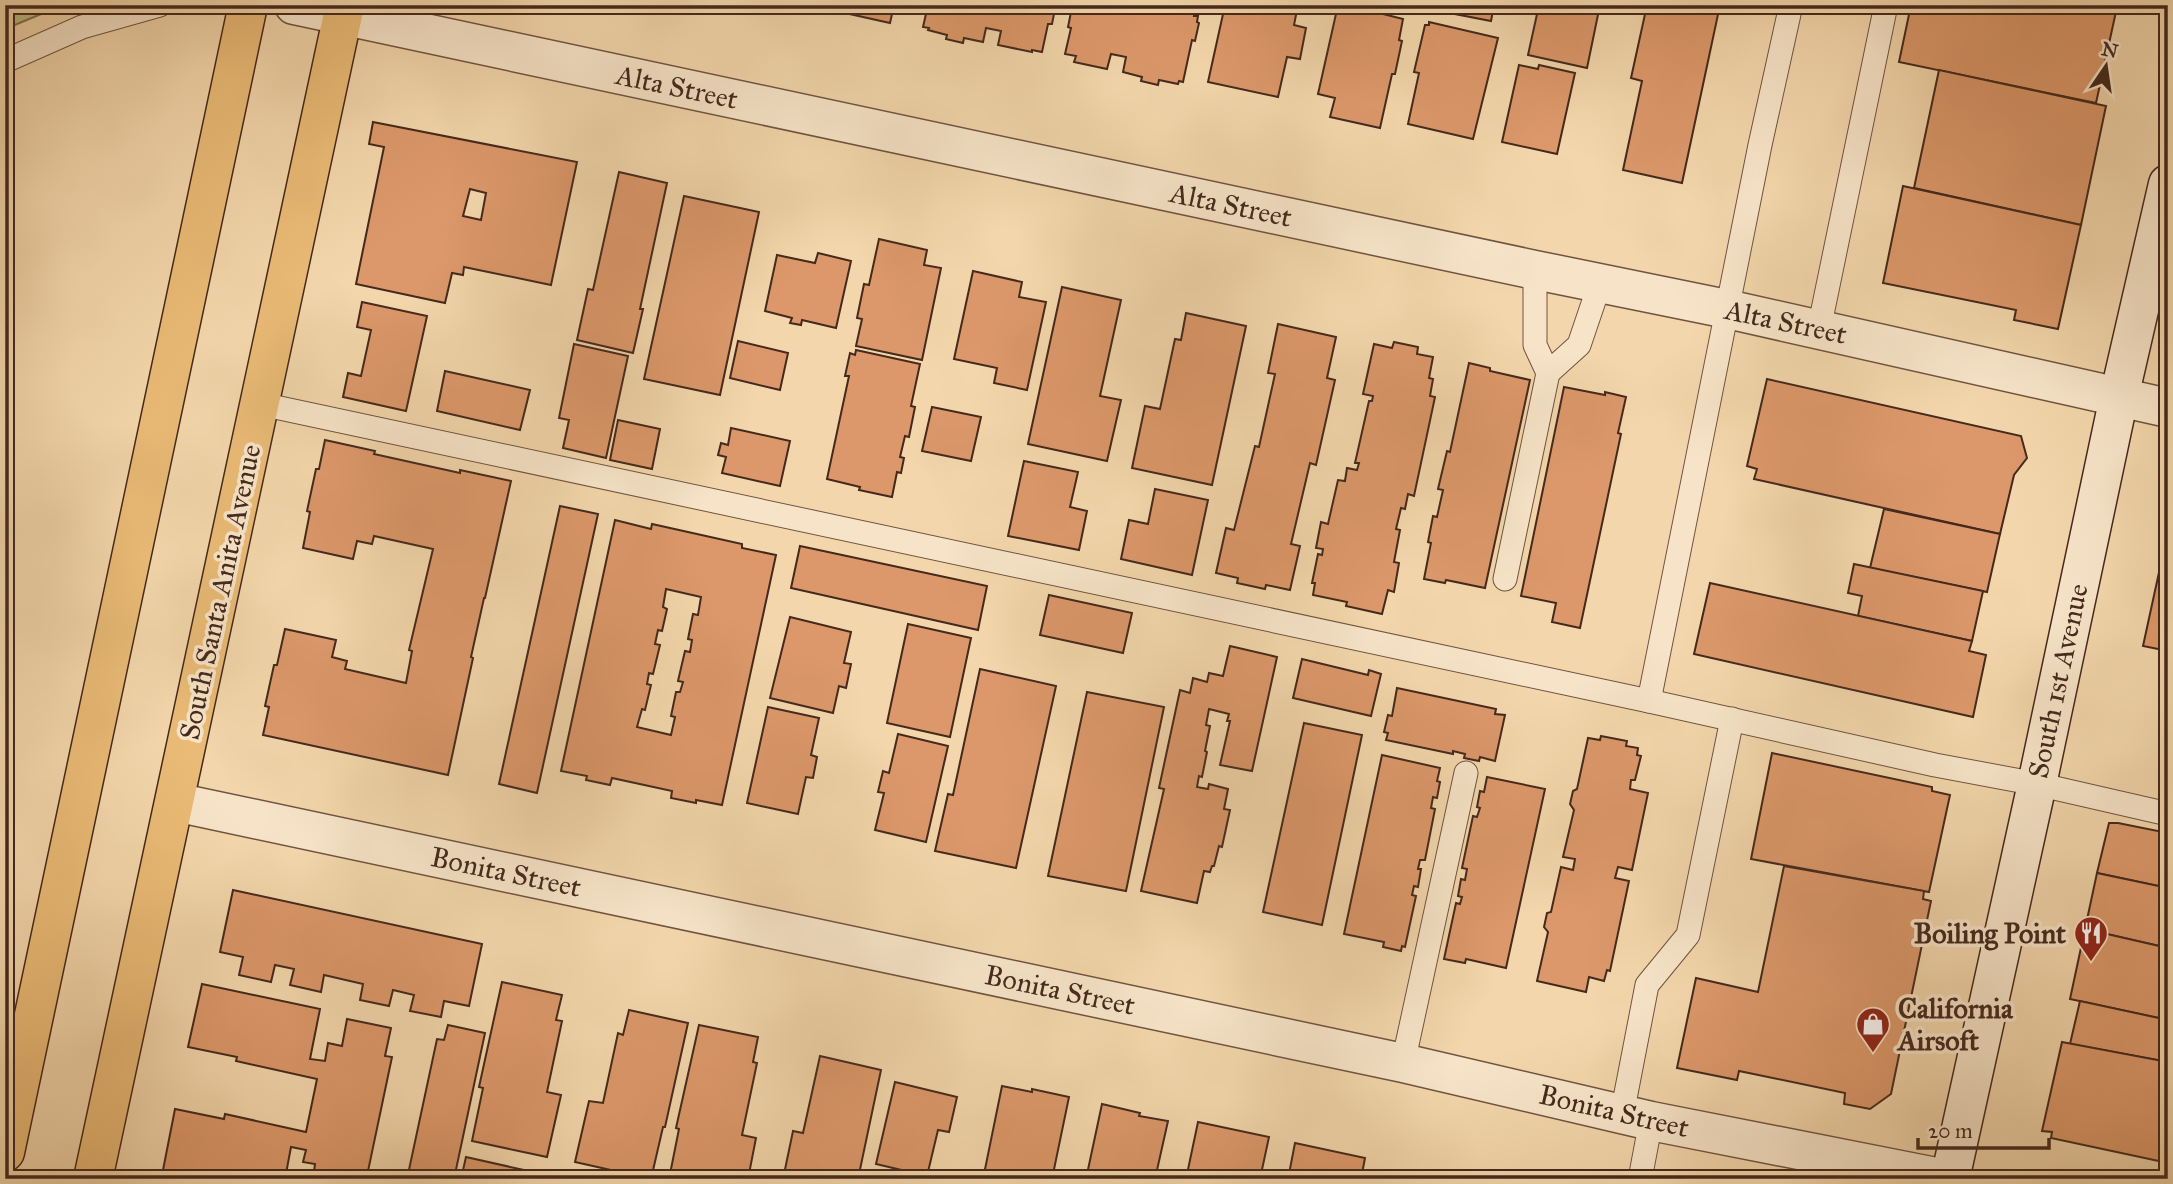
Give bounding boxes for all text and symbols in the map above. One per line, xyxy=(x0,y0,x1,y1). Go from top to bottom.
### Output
north arrow xyxy=(2072,32,2142,102)
text: N xyxy=(2099,37,2120,63)
street label: Alta Street xyxy=(612,57,741,117)
street label: Alta Street xyxy=(1166,175,1295,235)
street label: Alta Street xyxy=(1721,292,1850,352)
street label: South Santa Anita Avenue xyxy=(172,441,268,743)
street label: South 1st Avenue xyxy=(2020,580,2096,782)
street label: Bonita Street xyxy=(428,839,584,905)
restaurant icon: Boiling Point xyxy=(2072,914,2110,963)
place label: Boiling Point xyxy=(1914,916,2066,951)
street label: Bonita Street xyxy=(982,957,1138,1023)
place label: California Airsoft xyxy=(1896,991,2014,1058)
shop icon: California Airsoft xyxy=(1854,1005,1892,1054)
street label: Bonita Street xyxy=(1536,1077,1692,1145)
scale bar xyxy=(1918,1107,2049,1151)
text: 20 m xyxy=(1928,1118,1973,1144)

